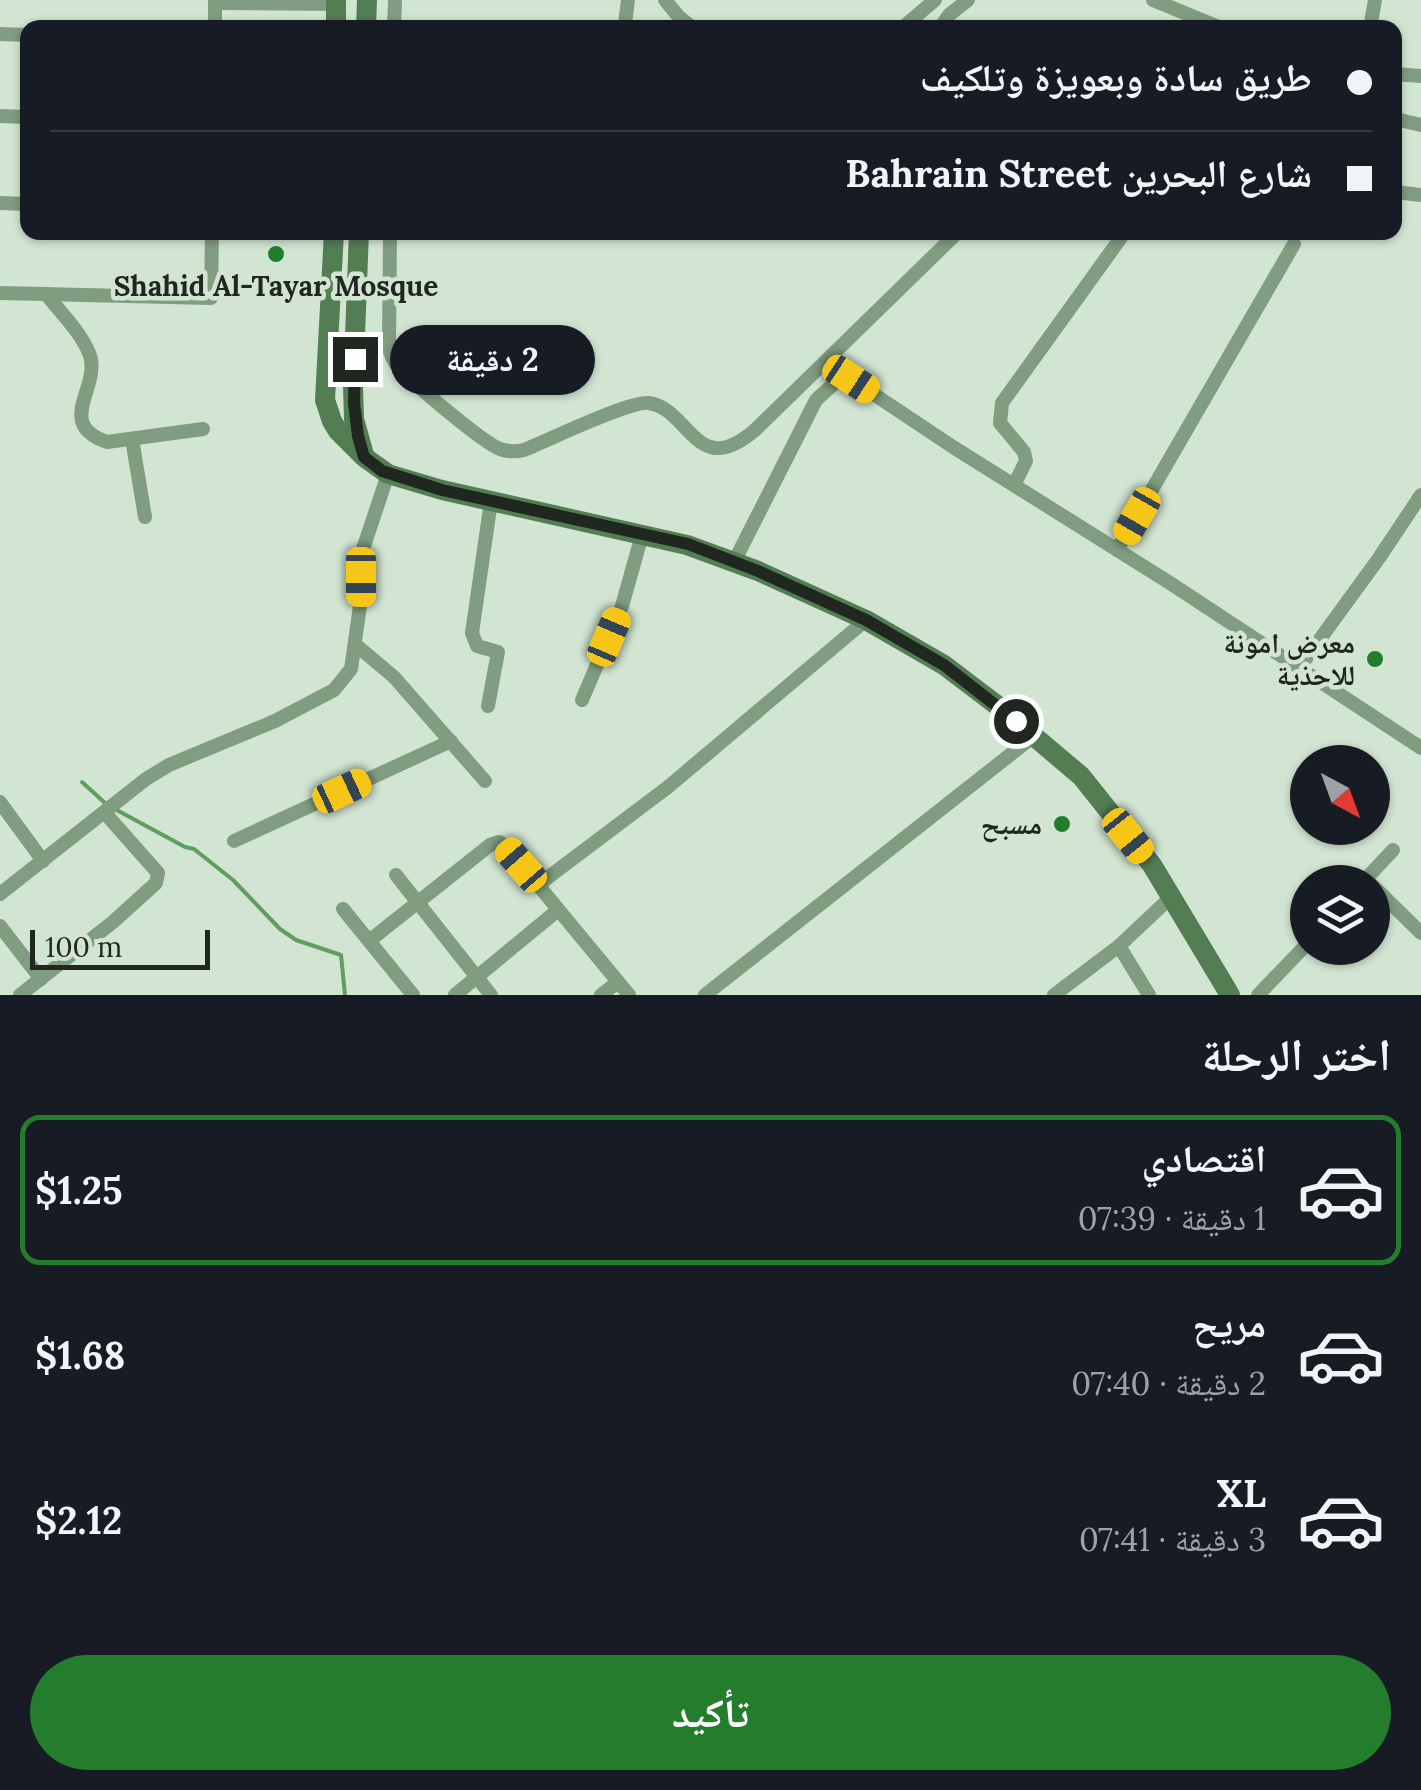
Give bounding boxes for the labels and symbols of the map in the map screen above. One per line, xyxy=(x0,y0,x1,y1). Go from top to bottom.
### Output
marker: Shahid Al-Tayar Mosque xyxy=(265,243,287,265)
place label: Shahid Al-Tayar Mosque xyxy=(114,268,438,304)
callout: 2 دقيقة xyxy=(390,324,595,394)
route end xyxy=(333,337,378,382)
car xyxy=(818,350,884,408)
car xyxy=(1109,483,1165,549)
car xyxy=(346,547,376,607)
car xyxy=(583,604,635,670)
place label: معرض امونة للاحذية xyxy=(1224,625,1355,693)
marker: معرض امونة للاحذية xyxy=(1364,648,1386,670)
route start xyxy=(994,699,1039,744)
north arrow xyxy=(1290,745,1390,845)
car xyxy=(308,765,376,817)
car xyxy=(1097,803,1159,869)
place label: مسبح xyxy=(981,806,1042,843)
marker: مسبح xyxy=(1051,813,1073,835)
car xyxy=(490,833,552,897)
scale bar xyxy=(30,925,210,970)

